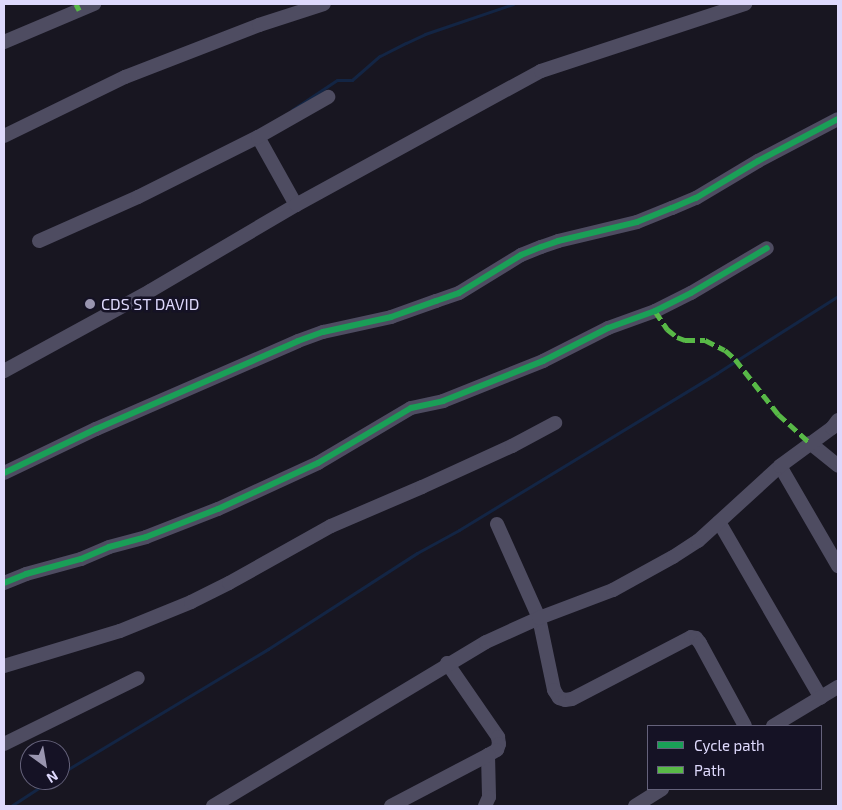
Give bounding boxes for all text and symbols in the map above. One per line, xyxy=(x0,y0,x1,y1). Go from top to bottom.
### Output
place label: CDS ST DAVID xyxy=(101,294,200,314)
marker: CDS ST DAVID xyxy=(83,297,97,311)
legend xyxy=(647,725,822,790)
text: Cycle path xyxy=(694,736,765,754)
north arrow xyxy=(20,740,70,790)
text: Path xyxy=(694,761,725,779)
text: N xyxy=(44,767,61,787)

